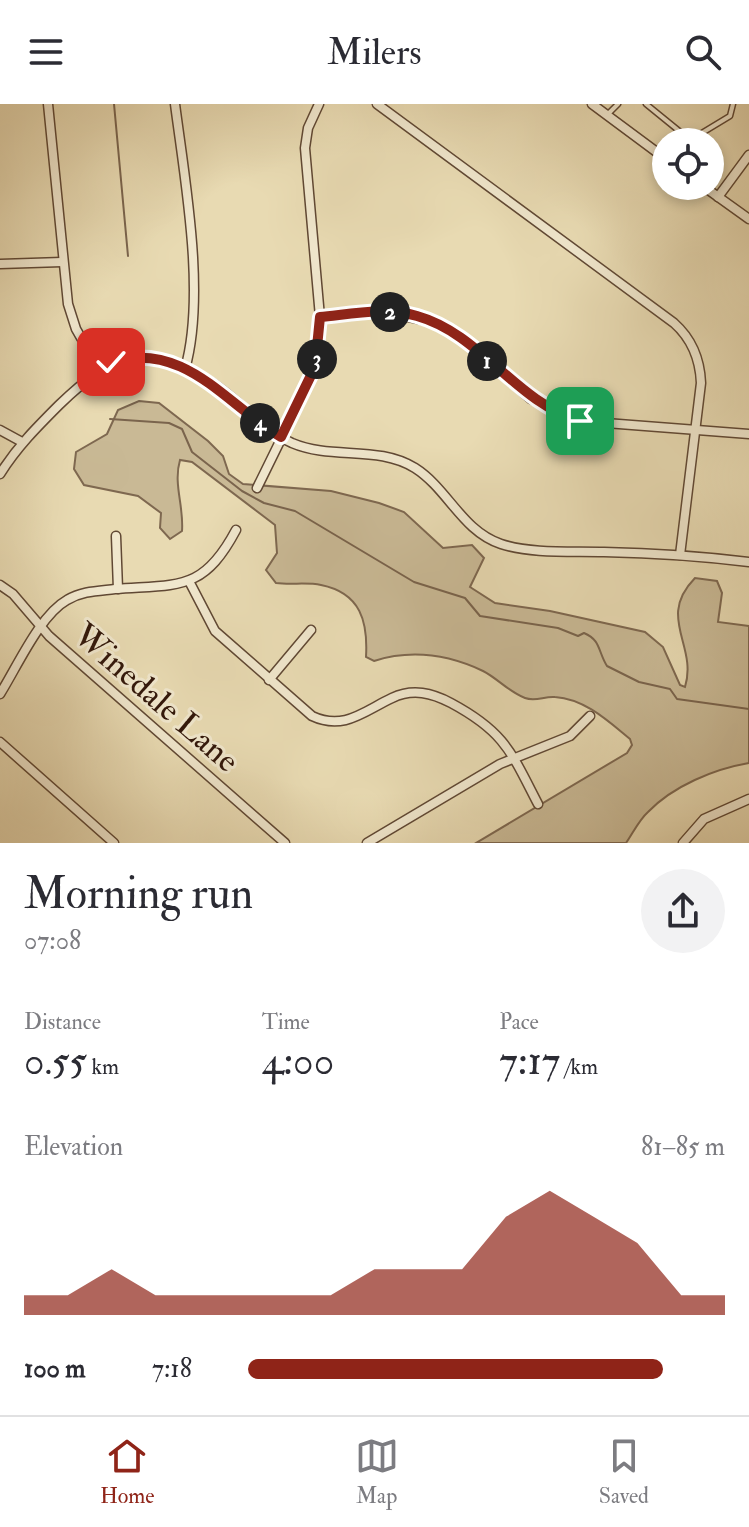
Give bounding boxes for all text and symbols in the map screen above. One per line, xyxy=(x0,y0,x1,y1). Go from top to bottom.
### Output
icon: menu xyxy=(24,30,68,74)
text: Milers xyxy=(327,30,422,75)
icon: search xyxy=(681,30,725,74)
map controls xyxy=(652,128,724,200)
button: locate xyxy=(652,128,724,200)
pin: 2 xyxy=(370,292,410,332)
text: 2 xyxy=(384,298,396,326)
pin xyxy=(77,328,145,396)
pin: 3 xyxy=(297,339,337,379)
icon: check xyxy=(89,340,133,384)
pin: 1 xyxy=(467,341,507,381)
text: 3 xyxy=(313,345,321,373)
text: 1 xyxy=(483,347,491,375)
pin xyxy=(546,387,614,455)
icon: arrive xyxy=(558,399,602,443)
pin: 4 xyxy=(240,403,280,443)
text: 4 xyxy=(254,409,266,437)
street label: Winedale Lane xyxy=(63,614,248,782)
text: Morning run xyxy=(24,867,253,922)
button: share xyxy=(641,869,725,953)
text: 07:08 xyxy=(24,925,81,957)
text: Distance xyxy=(24,1008,101,1036)
text: Time xyxy=(262,1008,310,1036)
text: Pace xyxy=(499,1008,539,1036)
text: 0.55 xyxy=(24,1036,87,1087)
text: 4:00 xyxy=(262,1036,334,1087)
text: 7:17 xyxy=(499,1036,560,1087)
text: km xyxy=(87,1053,119,1081)
text: /km xyxy=(560,1053,598,1081)
text: Elevation xyxy=(24,1131,123,1163)
text: 81–85 m xyxy=(641,1131,725,1163)
text: 100 m xyxy=(24,1353,85,1385)
text: 7:18 xyxy=(152,1353,192,1385)
tab: Home xyxy=(100,1434,155,1510)
tab: Map xyxy=(355,1434,399,1510)
tab: Saved xyxy=(599,1434,649,1510)

